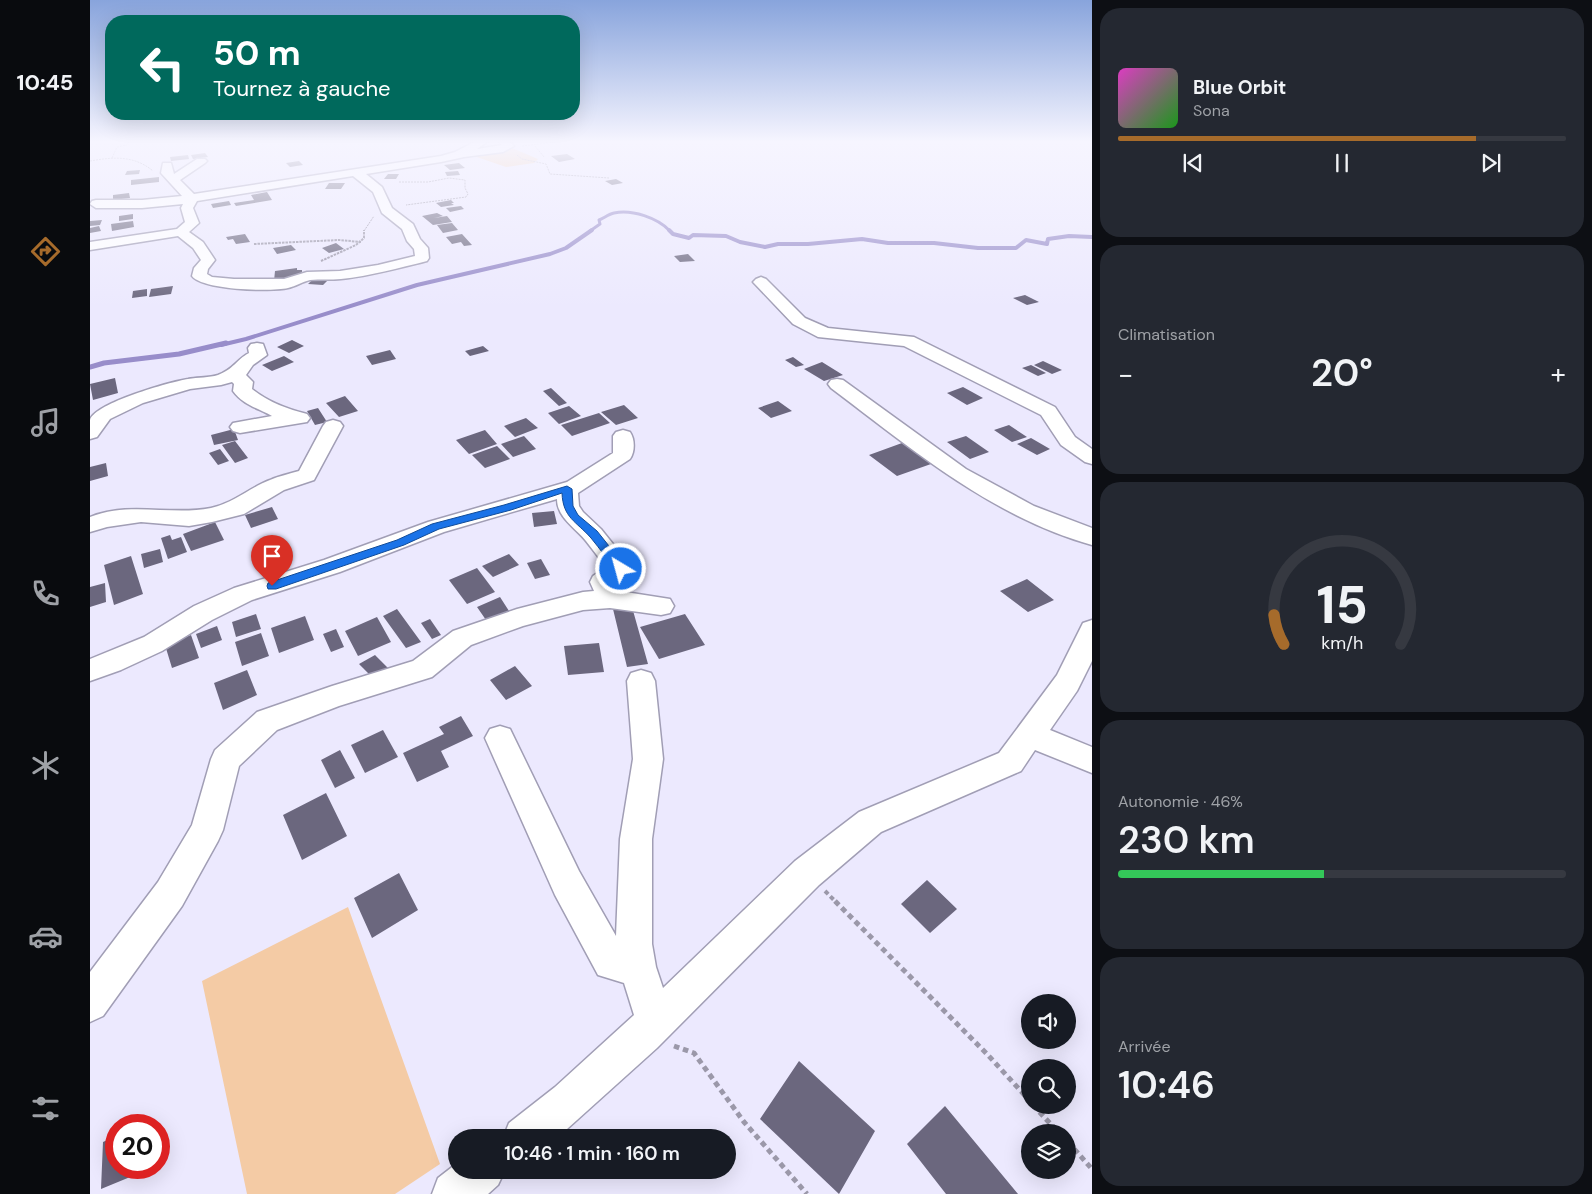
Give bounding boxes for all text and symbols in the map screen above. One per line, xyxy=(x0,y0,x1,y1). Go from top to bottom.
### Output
text: 50 m xyxy=(213,30,301,76)
icon: left xyxy=(130,35,195,100)
text: 10:45 xyxy=(16,68,74,97)
text: Tournez à gauche xyxy=(213,74,391,103)
text: Blue Orbit xyxy=(1193,75,1286,100)
text: Sona xyxy=(1193,100,1230,121)
icon: previous xyxy=(1179,149,1207,177)
icon: pause xyxy=(1328,149,1356,177)
icon: next xyxy=(1477,149,1505,177)
icon: directions xyxy=(28,234,63,269)
text: Climatisation xyxy=(1118,324,1215,345)
text: 20° xyxy=(1311,348,1373,398)
text: − xyxy=(1118,356,1133,393)
text: + xyxy=(1551,356,1566,393)
icon: music xyxy=(28,405,63,440)
pin xyxy=(251,535,293,586)
icon: arrive xyxy=(258,542,286,570)
position arrow xyxy=(594,542,646,594)
text: 15 xyxy=(1316,571,1368,639)
icon: phone xyxy=(28,576,63,611)
text: km/h xyxy=(1321,631,1363,655)
icon: climate xyxy=(28,748,63,783)
text: Autonomie · 46% xyxy=(1118,791,1243,812)
text: 230 km xyxy=(1118,815,1255,865)
icon: car xyxy=(28,919,63,954)
map controls xyxy=(1021,994,1076,1179)
button: sound xyxy=(1021,994,1076,1049)
text: Arrivée xyxy=(1118,1036,1171,1057)
button: search xyxy=(1021,1059,1076,1114)
text: 10:46 xyxy=(1118,1060,1215,1110)
icon: filters xyxy=(28,1091,63,1126)
speed limit sign: 20 xyxy=(105,1114,170,1179)
button: layers xyxy=(1021,1124,1076,1179)
text: 10:46 · 1 min · 160 m xyxy=(504,1141,680,1166)

